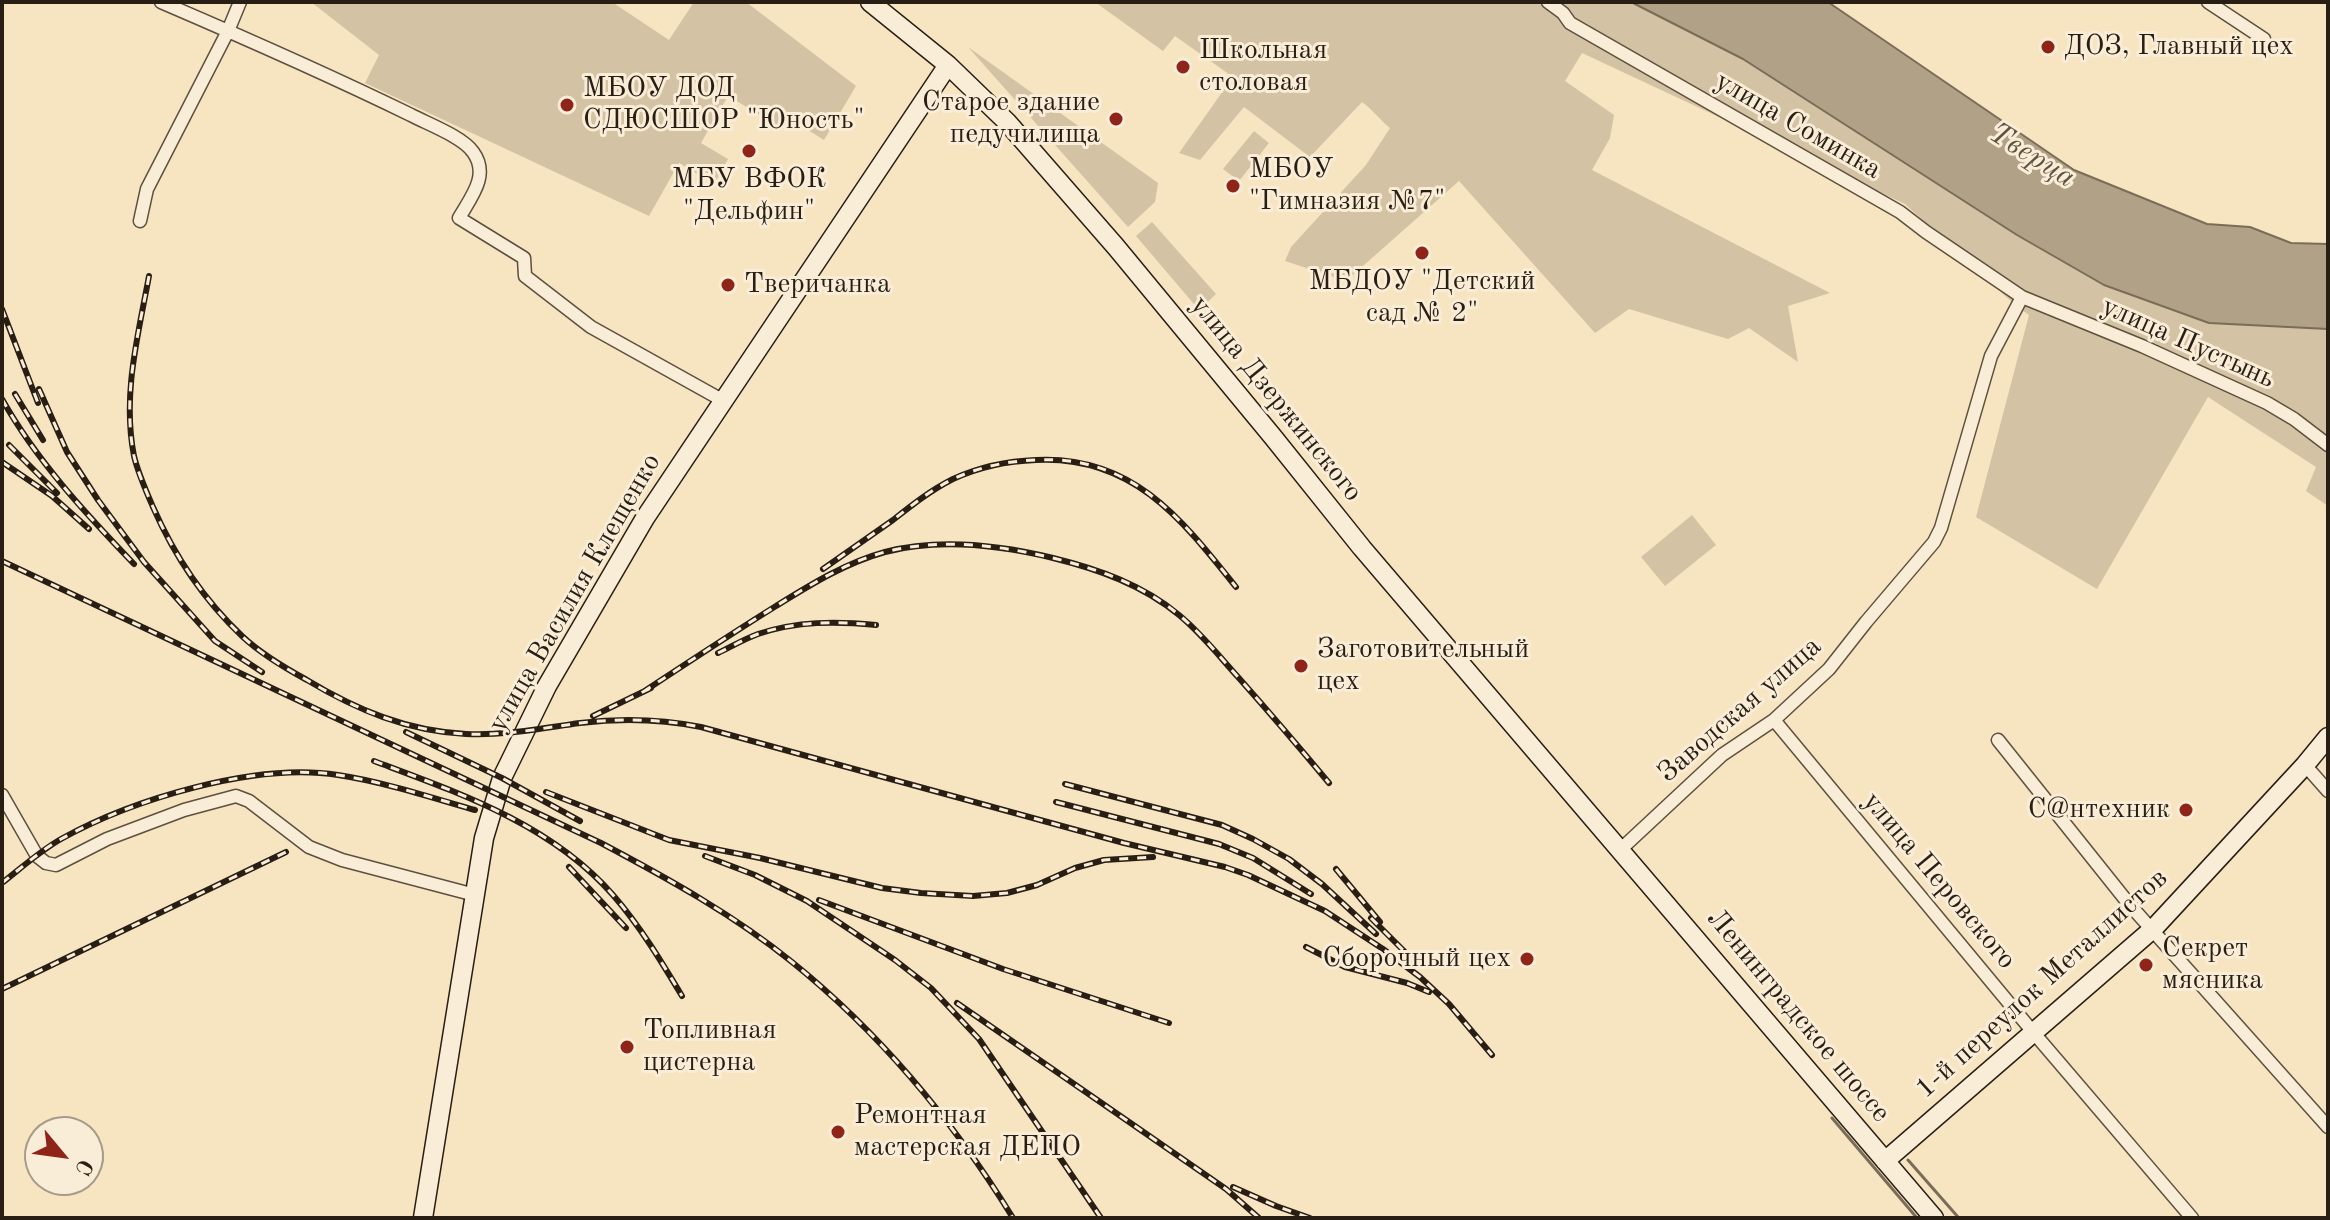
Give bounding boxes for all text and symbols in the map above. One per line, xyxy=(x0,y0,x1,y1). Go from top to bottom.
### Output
place label: ДОЗ, Главный цех xyxy=(2064,30,2294,64)
place label: Школьная столовая xyxy=(1199,34,1327,100)
marker: ДОЗ, Главный цех xyxy=(2039,38,2057,56)
marker: Школьная столовая xyxy=(1174,58,1192,76)
street label: улица Соминка xyxy=(1709,65,1887,187)
place label: МБОУ ДОД СДЮСШОР "Юность" xyxy=(583,72,864,138)
place label: Старое здание педучилища xyxy=(922,86,1100,152)
marker: МБОУ ДОД СДЮСШОР "Юность" xyxy=(558,96,576,114)
marker: Старое здание педучилища xyxy=(1107,110,1125,128)
water label: Тверца xyxy=(1982,116,2082,196)
marker: МБУ ВФОК "Дельфин" xyxy=(740,142,758,160)
place label: МБОУ "Гимназия №7" xyxy=(1249,153,1445,219)
place label: МБУ ВФОК "Дельфин" xyxy=(672,163,826,229)
marker: МБОУ "Гимназия №7" xyxy=(1224,177,1242,195)
marker: МБДОУ "Детский сад № 2" xyxy=(1413,244,1431,262)
place label: МБДОУ "Детский сад № 2" xyxy=(1309,265,1535,331)
place label: Тверичанка xyxy=(744,268,891,302)
marker: Тверичанка xyxy=(719,276,737,294)
street label: улица Дзержинского xyxy=(1183,289,1369,509)
street label: улица Пустынь xyxy=(2096,290,2280,396)
street label: улица Василия Клещенко xyxy=(481,448,669,738)
street label: Заводская улица xyxy=(1651,630,1829,790)
place label: Заготовительный цех xyxy=(1317,633,1529,699)
marker: Заготовительный цех xyxy=(1292,657,1310,675)
street label: улица Перовского xyxy=(1855,786,2023,976)
place label: С@нтехник xyxy=(2028,793,2170,827)
marker: С@нтехник xyxy=(2177,801,2195,819)
street label: 1-й переулок Металлистов xyxy=(1909,862,2175,1106)
street label: Ленинградское шоссе xyxy=(1699,903,1897,1129)
place label: Секрет мясника xyxy=(2162,932,2263,998)
place label: Сборочный цех xyxy=(1323,942,1511,976)
marker: Сборочный цех xyxy=(1518,950,1536,968)
marker: Секрет мясника xyxy=(2137,956,2155,974)
place label: Топливная цистерна xyxy=(643,1014,777,1080)
marker: Топливная цистерна xyxy=(618,1038,636,1056)
place label: Ремонтная мастерская ДЕПО xyxy=(854,1099,1081,1165)
north arrow xyxy=(24,1116,104,1196)
marker: Ремонтная мастерская ДЕПО xyxy=(829,1123,847,1141)
text: С xyxy=(70,1155,96,1178)

